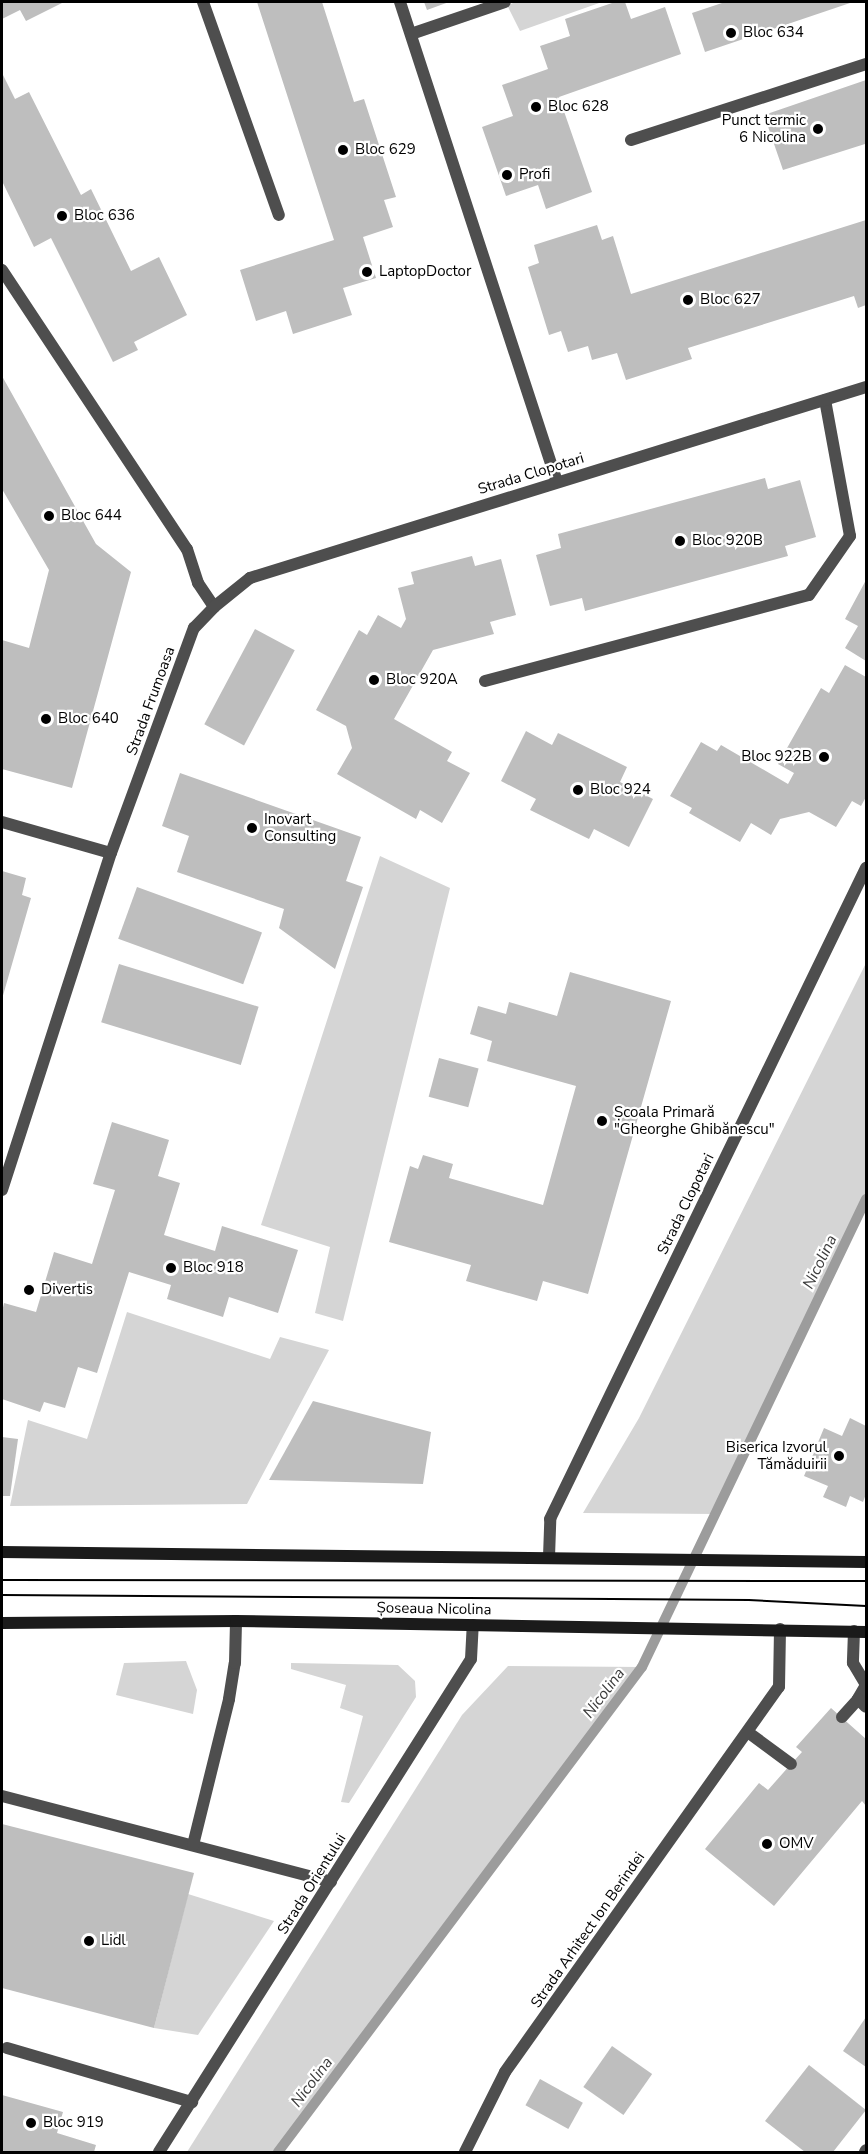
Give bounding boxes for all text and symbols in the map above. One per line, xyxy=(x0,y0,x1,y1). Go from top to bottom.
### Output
place label: Bloc 634 xyxy=(743,24,804,42)
marker: Bloc 634 xyxy=(724,26,738,40)
place label: Bloc 628 xyxy=(548,98,609,116)
marker: Bloc 628 xyxy=(529,100,543,114)
place label: Punct termic 6 Nicolina xyxy=(722,111,806,146)
marker: Punct termic 6 Nicolina xyxy=(811,122,825,136)
place label: Bloc 629 xyxy=(355,141,416,159)
marker: Bloc 629 xyxy=(336,143,350,157)
place label: Profi xyxy=(519,166,550,184)
marker: Profi xyxy=(500,168,514,182)
place label: Bloc 636 xyxy=(74,207,135,225)
marker: Bloc 636 xyxy=(55,209,69,223)
place label: LaptopDoctor xyxy=(379,263,471,281)
marker: LaptopDoctor xyxy=(360,265,374,279)
place label: Bloc 627 xyxy=(700,291,761,309)
marker: Bloc 627 xyxy=(681,293,695,307)
street label: Strada Clopotari xyxy=(476,449,586,499)
place label: Bloc 644 xyxy=(61,507,122,525)
marker: Bloc 644 xyxy=(42,509,56,523)
place label: Bloc 920B xyxy=(692,532,763,550)
marker: Bloc 920B xyxy=(673,534,687,548)
street label: Strada Frumoasa xyxy=(123,644,179,758)
place label: Bloc 920A xyxy=(386,671,458,689)
marker: Bloc 920A xyxy=(367,673,381,687)
place label: Bloc 640 xyxy=(58,710,119,728)
marker: Bloc 640 xyxy=(39,712,53,726)
place label: Bloc 922B xyxy=(741,748,812,766)
marker: Bloc 922B xyxy=(817,750,831,764)
place label: Bloc 924 xyxy=(590,781,651,799)
marker: Bloc 924 xyxy=(571,783,585,797)
place label: Inovart Consulting xyxy=(264,810,336,845)
marker: Inovart Consulting xyxy=(245,821,259,835)
place label: Școala Primară "Gheorghe Ghibănescu" xyxy=(614,1103,775,1138)
marker: Școala Primară "Gheorghe Ghibănescu" xyxy=(595,1114,609,1128)
street label: Strada Clopotari xyxy=(654,1151,718,1257)
water label: Nicolina xyxy=(799,1232,841,1292)
place label: Bloc 918 xyxy=(183,1259,244,1277)
marker: Bloc 918 xyxy=(164,1261,178,1275)
place label: Divertis xyxy=(41,1281,93,1299)
marker: Divertis xyxy=(22,1283,36,1297)
place label: Biserica Izvorul Tămăduirii xyxy=(726,1438,827,1473)
marker: Biserica Izvorul Tămăduirii xyxy=(832,1449,846,1463)
street label: Șoseaua Nicolina xyxy=(376,1599,492,1619)
water label: Nicolina xyxy=(579,1664,629,1722)
street label: Strada Orientului xyxy=(274,1830,350,1938)
place label: OMV xyxy=(779,1835,814,1853)
marker: OMV xyxy=(760,1837,774,1851)
street label: Strada Arhitect Ion Berindei xyxy=(527,1849,649,2011)
place label: Lidl xyxy=(101,1932,126,1950)
marker: Lidl xyxy=(82,1934,96,1948)
water label: Nicolina xyxy=(287,2053,337,2111)
place label: Bloc 919 xyxy=(43,2114,104,2132)
marker: Bloc 919 xyxy=(24,2116,38,2130)

